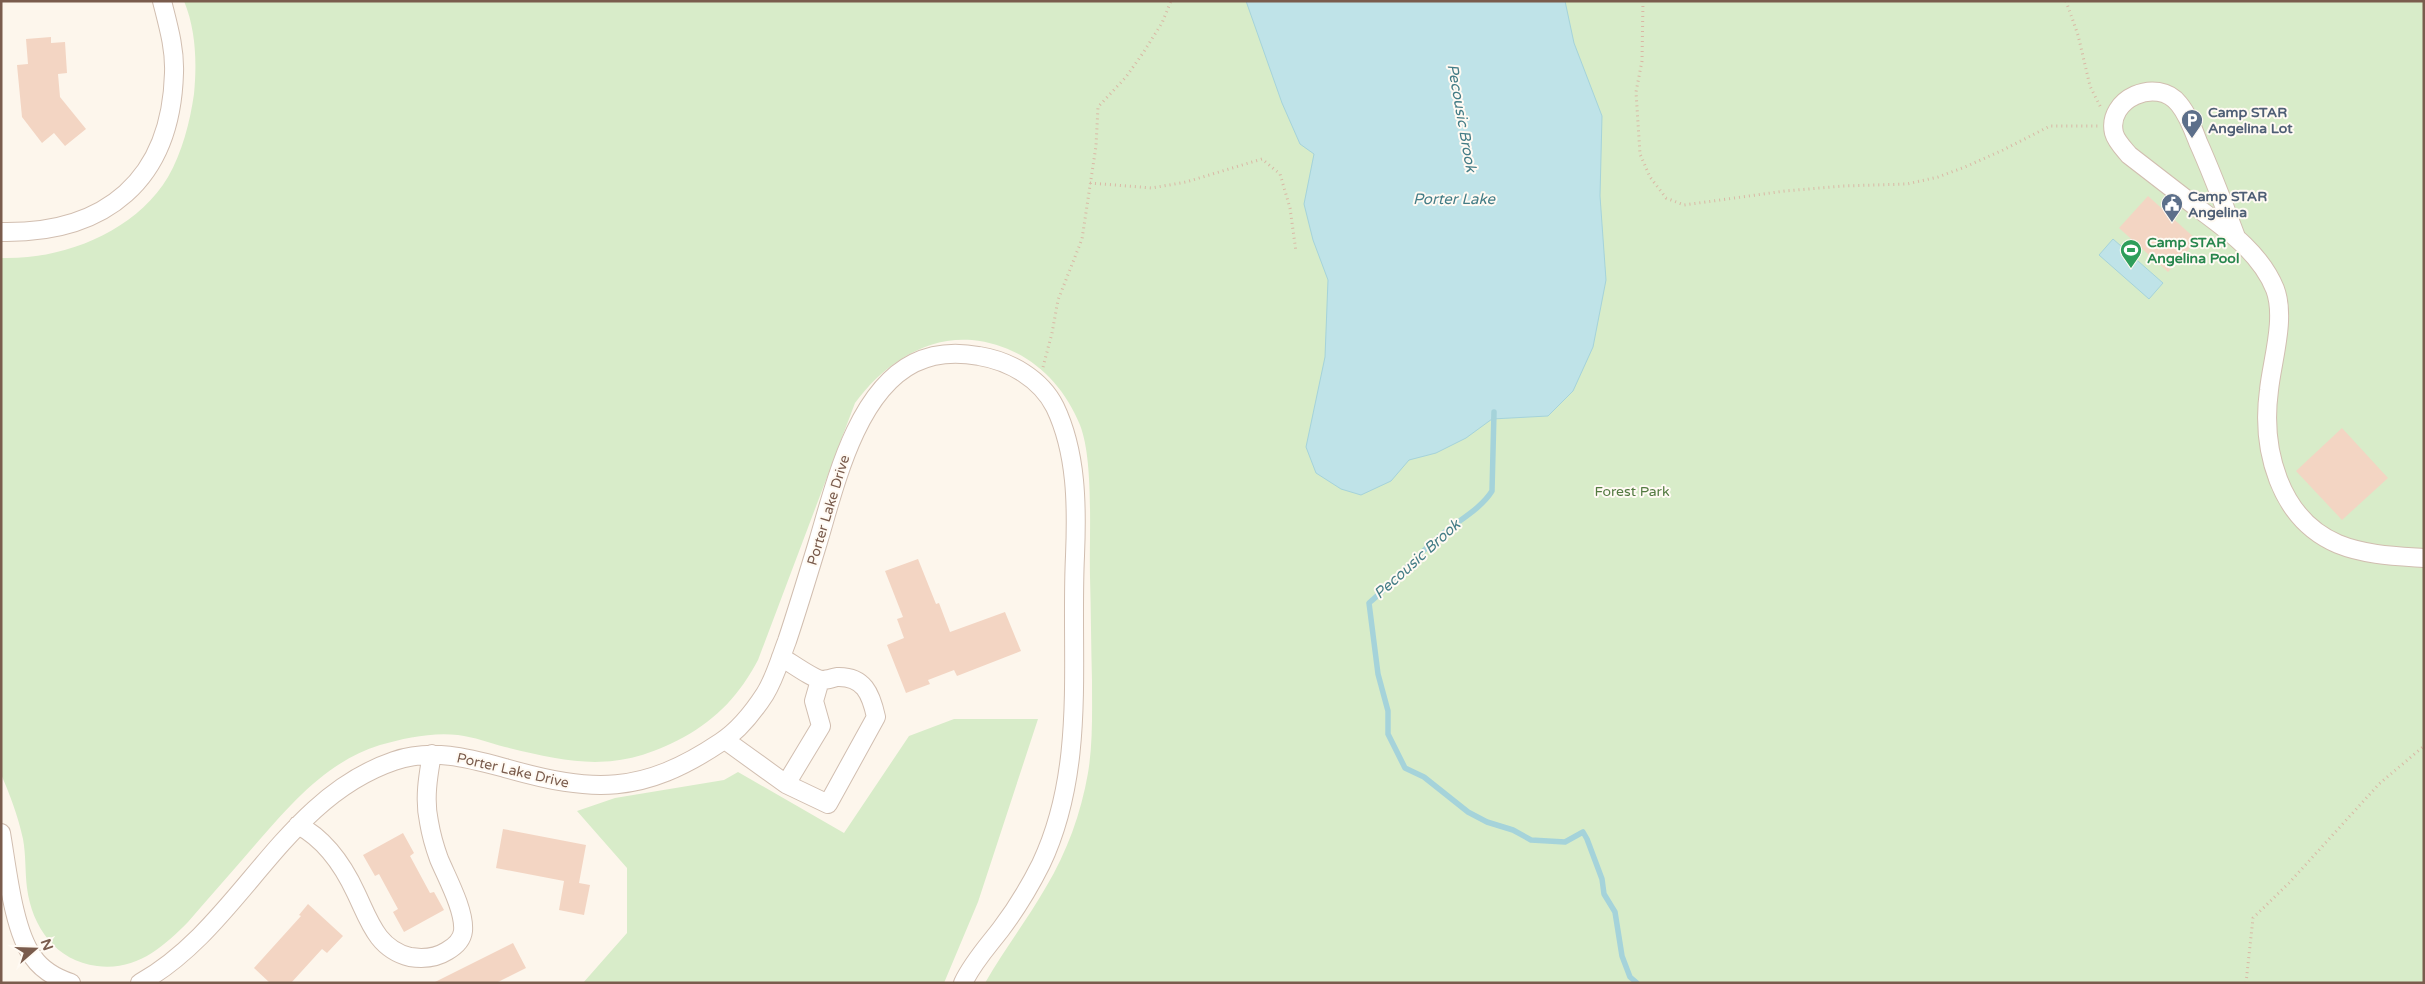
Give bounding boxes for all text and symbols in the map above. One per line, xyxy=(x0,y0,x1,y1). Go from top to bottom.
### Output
water label: Pecousic Brook xyxy=(1444,62,1481,175)
place label: Camp STAR Angelina Lot xyxy=(2208,104,2293,137)
parking icon: Camp STAR Angelina Lot xyxy=(2180,108,2204,139)
place label: Camp STAR Angelina xyxy=(2188,188,2267,221)
water label: Porter Lake xyxy=(1413,190,1497,208)
public building icon: Camp STAR Angelina xyxy=(2160,192,2184,223)
place label: Camp STAR Angelina Pool xyxy=(2147,234,2239,267)
sports icon: Camp STAR Angelina Pool xyxy=(2119,238,2143,269)
street label: Porter Lake Drive xyxy=(804,453,853,567)
park label: Forest Park xyxy=(1594,483,1670,500)
water label: Pecousic Brook xyxy=(1370,514,1465,602)
street label: Porter Lake Drive xyxy=(455,749,571,792)
north arrow xyxy=(10,924,60,974)
text: N xyxy=(37,937,57,953)

